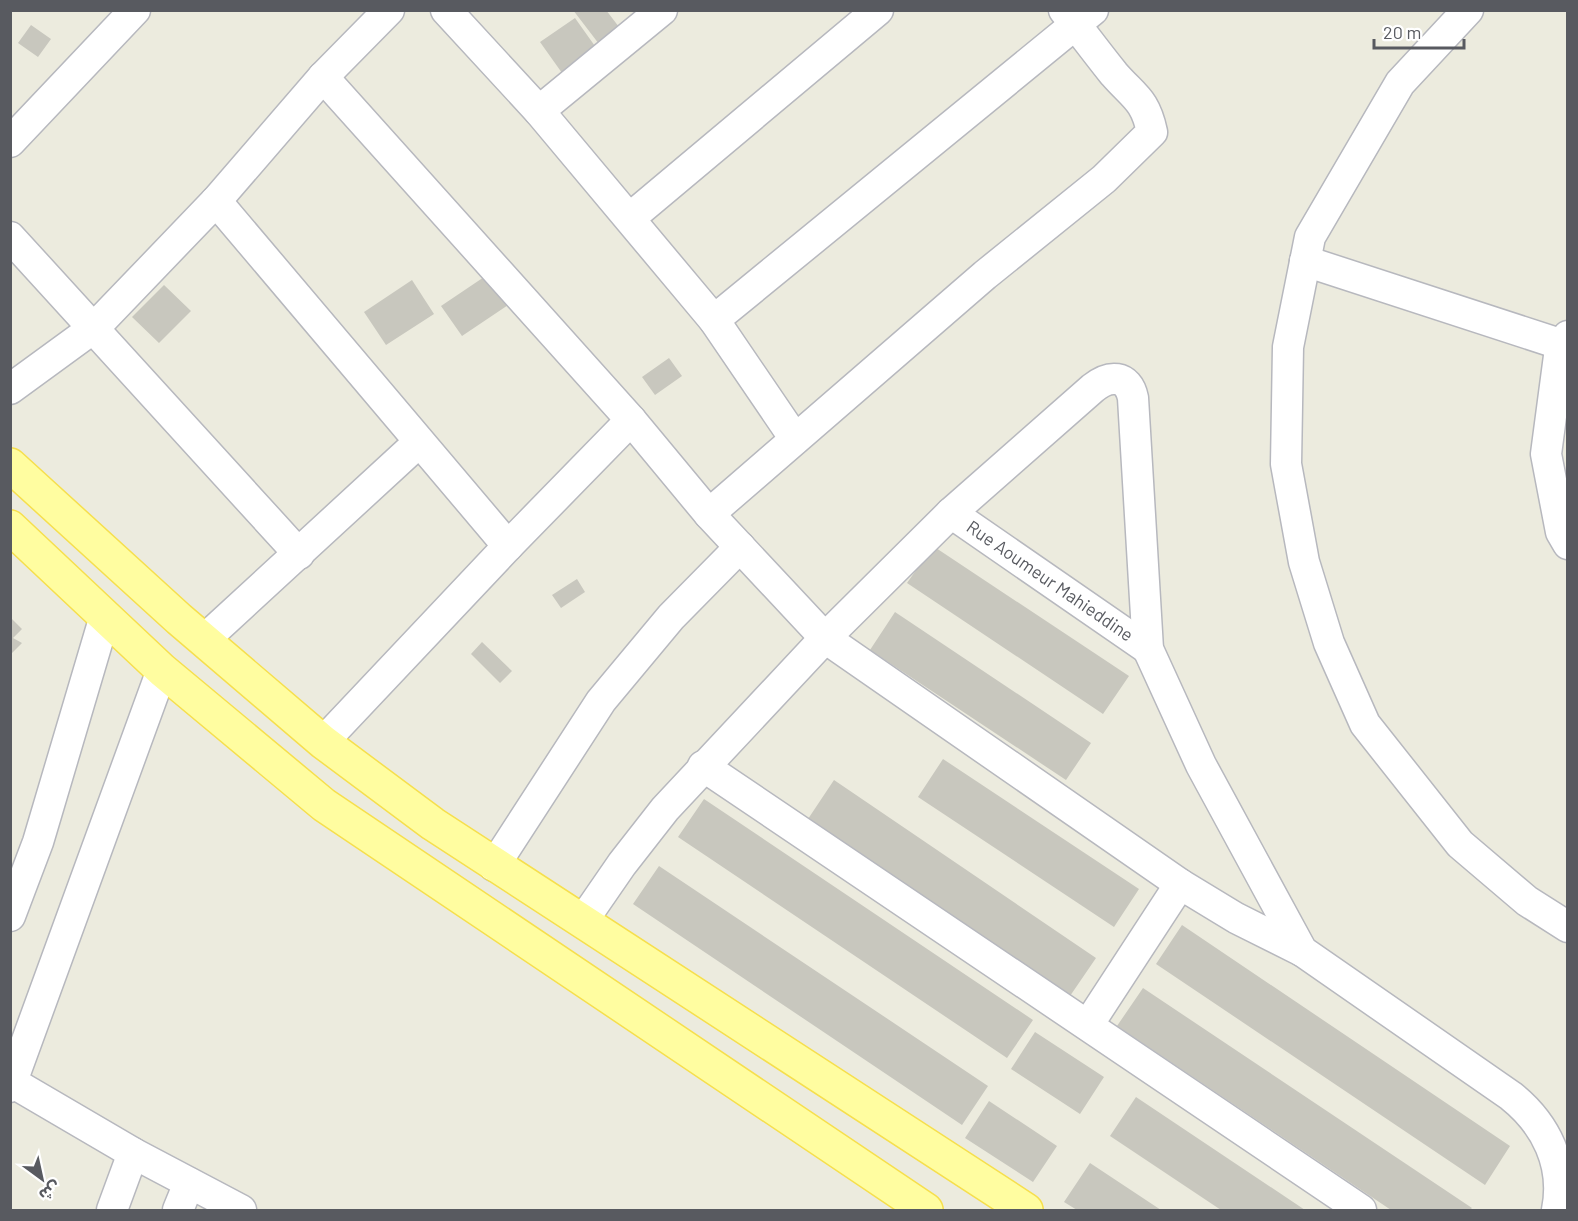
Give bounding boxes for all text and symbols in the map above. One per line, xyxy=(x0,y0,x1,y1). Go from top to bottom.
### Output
scale bar xyxy=(1374,12,1464,50)
text: 20 m xyxy=(1383,21,1421,43)
street label: Rue Aoumeur Mahieddine xyxy=(963,515,1138,646)
north arrow xyxy=(12,1149,72,1209)
text: ش xyxy=(35,1177,65,1206)

